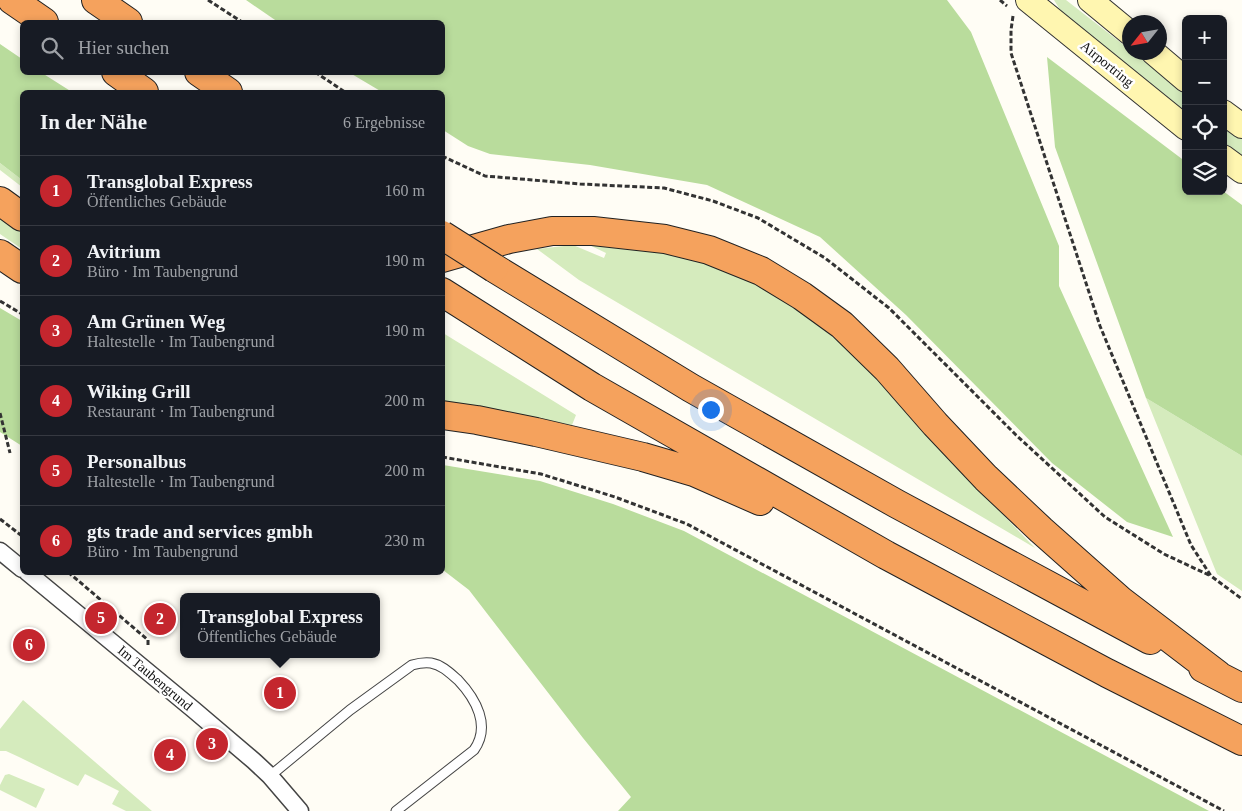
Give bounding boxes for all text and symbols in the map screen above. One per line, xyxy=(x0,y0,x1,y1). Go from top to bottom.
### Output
north arrow xyxy=(1122,15,1167,60)
map controls xyxy=(1182,15,1227,195)
button: + xyxy=(1182,15,1227,60)
search box xyxy=(20,20,445,75)
icon: search xyxy=(38,34,66,62)
text: Hier suchen xyxy=(78,37,169,58)
street label: Airportring xyxy=(1078,38,1136,90)
button: − xyxy=(1182,60,1227,105)
button: locate xyxy=(1182,105,1227,150)
text: In der Nähe xyxy=(40,110,147,134)
text: 6 Ergebnisse xyxy=(343,114,425,131)
button: layers xyxy=(1182,150,1227,195)
text: Transglobal Express xyxy=(87,171,253,192)
text: 1 xyxy=(52,182,60,199)
text: 160 m xyxy=(385,182,425,199)
text: Öffentliches Gebäude xyxy=(87,193,227,210)
text: Avitrium xyxy=(87,241,161,262)
text: 2 xyxy=(52,252,60,269)
text: 190 m xyxy=(385,252,425,269)
text: Büro · Im Taubengrund xyxy=(87,263,238,280)
text: Am Grünen Weg xyxy=(87,311,225,332)
text: 3 xyxy=(52,322,60,339)
text: 190 m xyxy=(385,322,425,339)
text: Haltestelle · Im Taubengrund xyxy=(87,333,274,350)
text: Wiking Grill xyxy=(87,381,191,402)
text: 4 xyxy=(52,392,60,409)
text: 200 m xyxy=(385,392,425,409)
your location xyxy=(698,397,724,423)
text: Restaurant · Im Taubengrund xyxy=(87,403,274,420)
text: Personalbus xyxy=(87,451,186,472)
text: 5 xyxy=(52,462,60,479)
text: 200 m xyxy=(385,462,425,479)
text: Haltestelle · Im Taubengrund xyxy=(87,473,274,490)
text: gts trade and services gmbh xyxy=(87,521,313,542)
text: 6 xyxy=(52,532,60,549)
text: 230 m xyxy=(385,532,425,549)
text: Büro · Im Taubengrund xyxy=(87,543,238,560)
popup xyxy=(180,593,380,658)
pin: 5 xyxy=(85,599,117,637)
pin: 2 xyxy=(144,600,176,638)
text: Transglobal Express xyxy=(197,606,363,627)
pin: 6 xyxy=(13,626,45,664)
text: Öffentliches Gebäude xyxy=(197,628,337,645)
street label: Im Taubengrund xyxy=(115,643,195,713)
pin: 1 xyxy=(264,674,296,712)
pin: 3 xyxy=(196,725,228,763)
pin: 4 xyxy=(154,736,186,774)

